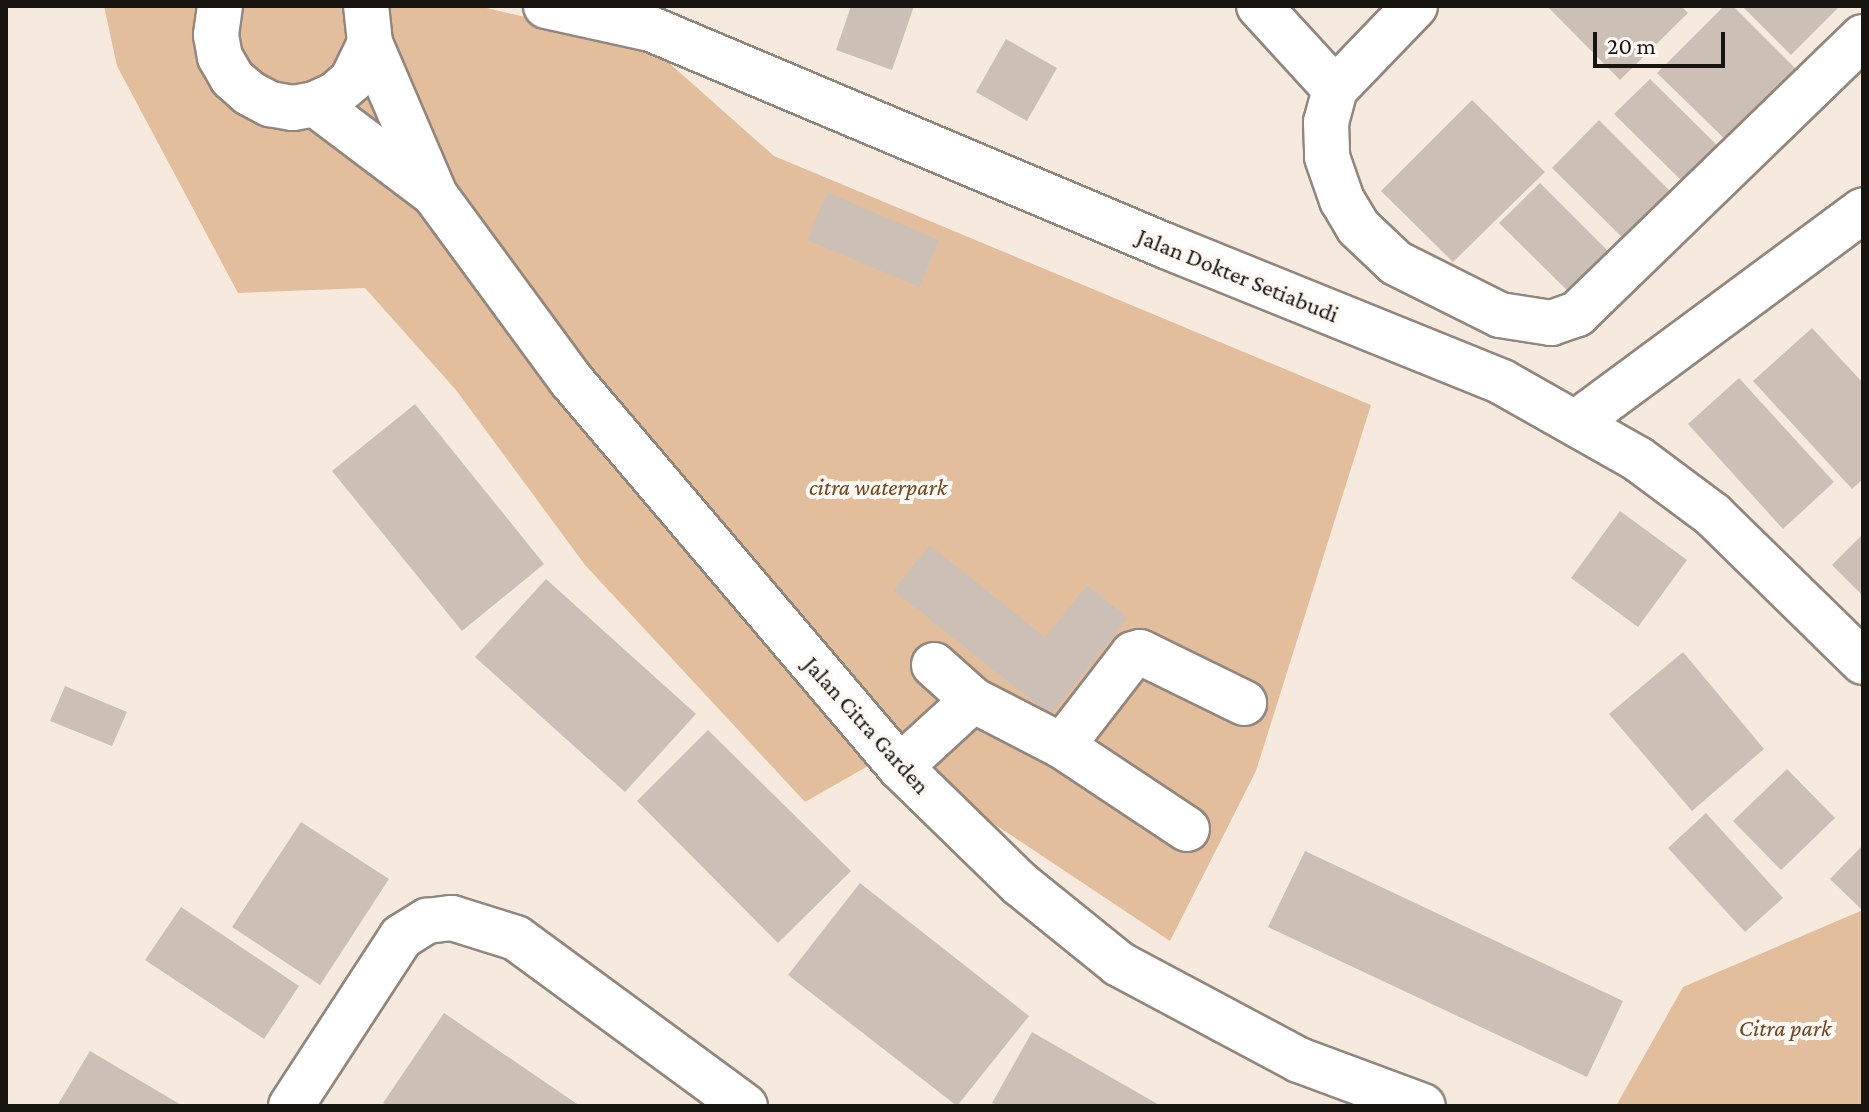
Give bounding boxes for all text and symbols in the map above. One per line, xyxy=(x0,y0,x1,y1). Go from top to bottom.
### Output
scale bar xyxy=(1597,16,1729,66)
text: 20 m xyxy=(1607,32,1656,59)
street label: Jalan Dokter Setiabudi xyxy=(1133,221,1343,329)
park label: citra waterpark xyxy=(809,473,947,501)
street label: Jalan Citra Garden xyxy=(798,650,936,800)
park label: Citra park xyxy=(1739,1014,1831,1042)

